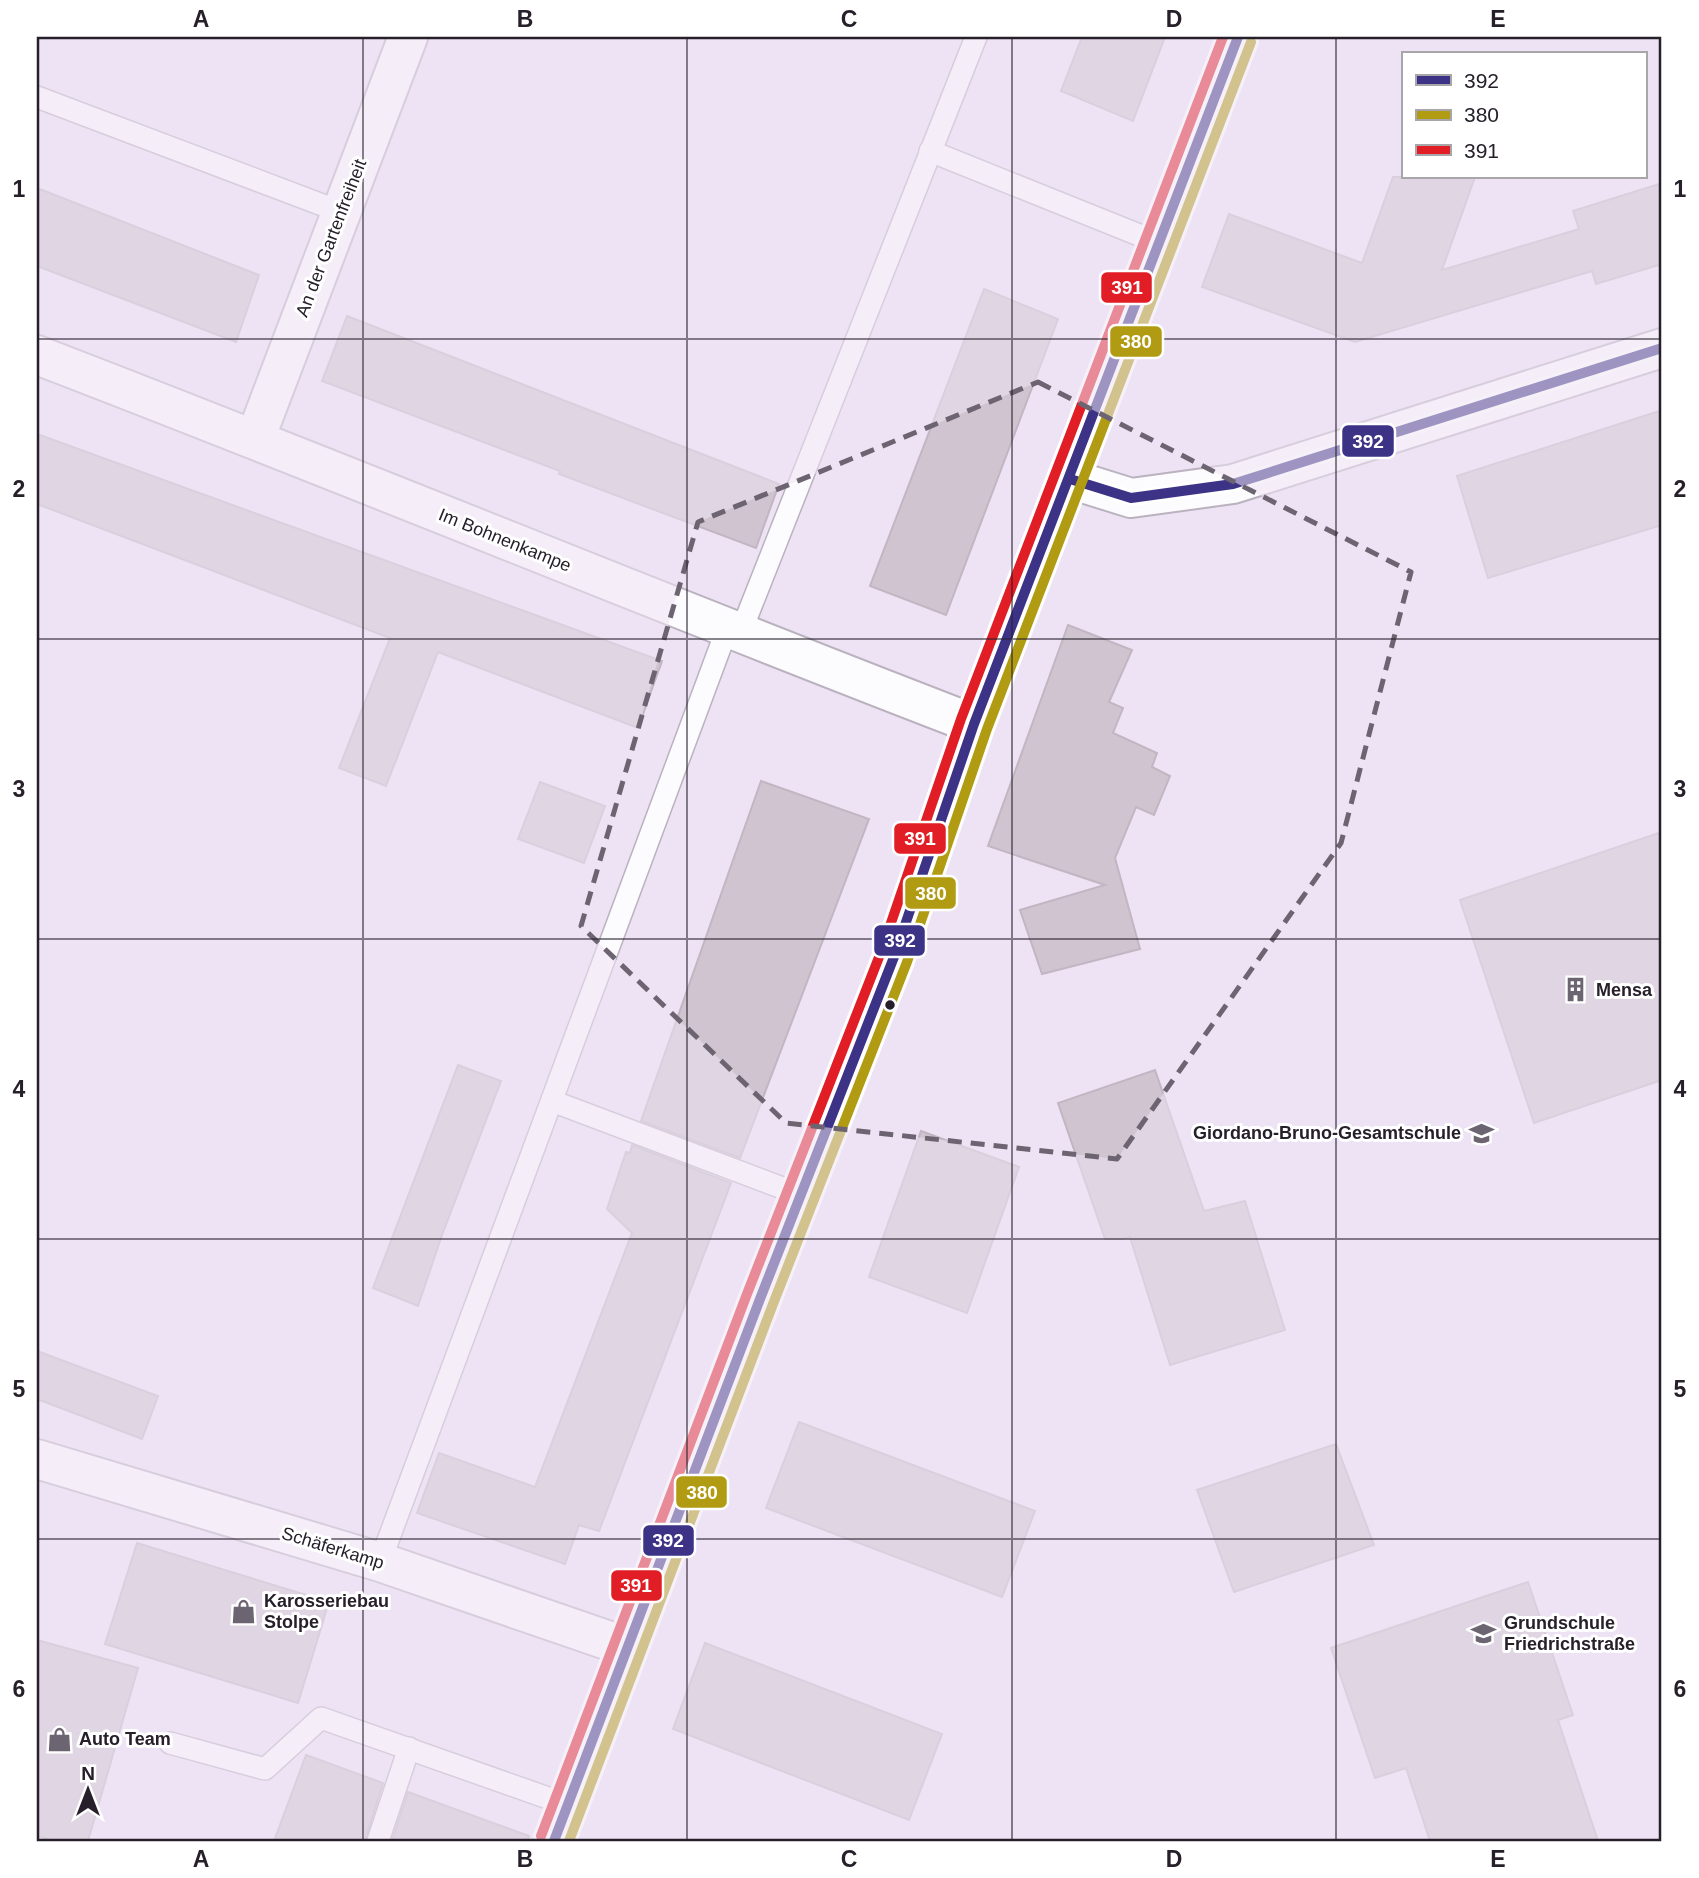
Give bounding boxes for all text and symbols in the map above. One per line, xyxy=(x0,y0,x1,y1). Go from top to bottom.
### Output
text: A xyxy=(193,6,209,32)
text: B xyxy=(517,6,533,32)
text: C xyxy=(841,6,857,32)
text: D xyxy=(1166,6,1182,32)
text: E xyxy=(1490,6,1506,32)
legend xyxy=(1402,52,1646,178)
text: 392 xyxy=(1464,69,1499,92)
text: 380 xyxy=(1464,103,1499,126)
text: 391 xyxy=(1464,139,1499,162)
street label: An der Gartenfreiheit xyxy=(292,156,370,320)
text: 1 xyxy=(13,176,26,202)
text: 1 xyxy=(1674,176,1687,202)
line badge: 391 xyxy=(1100,271,1153,304)
text: 391 xyxy=(1111,277,1143,298)
line badge: 380 xyxy=(1109,325,1163,358)
text: 380 xyxy=(1120,331,1152,352)
line badge: 392 xyxy=(1341,424,1395,458)
text: 392 xyxy=(1352,431,1384,452)
text: 2 xyxy=(13,476,25,502)
text: 2 xyxy=(1674,476,1686,502)
street label: Im Bohnenkampe xyxy=(436,504,574,576)
text: 3 xyxy=(13,776,25,802)
text: 3 xyxy=(1674,776,1686,802)
line badge: 391 xyxy=(893,822,947,855)
text: 391 xyxy=(904,828,936,849)
line badge: 380 xyxy=(904,876,957,910)
text: 380 xyxy=(915,883,947,904)
line badge: 392 xyxy=(873,924,926,957)
text: 392 xyxy=(884,930,916,951)
building icon: Mensa xyxy=(1562,976,1590,1004)
place label: Mensa xyxy=(1596,980,1653,1000)
unlabelled marker xyxy=(883,998,897,1012)
text: 4 xyxy=(13,1076,26,1102)
text: 4 xyxy=(1674,1076,1687,1102)
school or university icon: Giordano-Bruno-Gesamtschule xyxy=(1467,1119,1495,1147)
place label: Giordano-Bruno-Gesamtschule xyxy=(1193,1123,1461,1143)
text: 5 xyxy=(13,1376,26,1402)
text: 5 xyxy=(1674,1376,1687,1402)
line badge: 380 xyxy=(675,1475,728,1509)
text: 380 xyxy=(686,1482,718,1503)
street label: Schäferkamp xyxy=(279,1523,387,1573)
line badge: 392 xyxy=(642,1524,695,1557)
text: 392 xyxy=(652,1530,684,1551)
line badge: 391 xyxy=(610,1569,663,1602)
text: 391 xyxy=(620,1575,652,1596)
place label: Karosseriebau Stolpe xyxy=(264,1591,389,1632)
shop icon: Karosseriebau Stolpe xyxy=(230,1597,258,1625)
place label: Grundschule Friedrichstraße xyxy=(1504,1613,1635,1654)
school or university icon: Grundschule Friedrichstraße xyxy=(1470,1619,1498,1647)
text: 6 xyxy=(13,1676,25,1702)
text: 6 xyxy=(1674,1676,1686,1702)
shop icon: Auto Team xyxy=(45,1725,73,1753)
place label: Auto Team xyxy=(79,1729,171,1749)
north arrow xyxy=(52,1756,122,1826)
text: N xyxy=(81,1763,95,1784)
text: A xyxy=(193,1846,209,1872)
text: B xyxy=(517,1846,533,1872)
text: C xyxy=(841,1846,857,1872)
text: D xyxy=(1166,1846,1182,1872)
text: E xyxy=(1490,1846,1506,1872)

